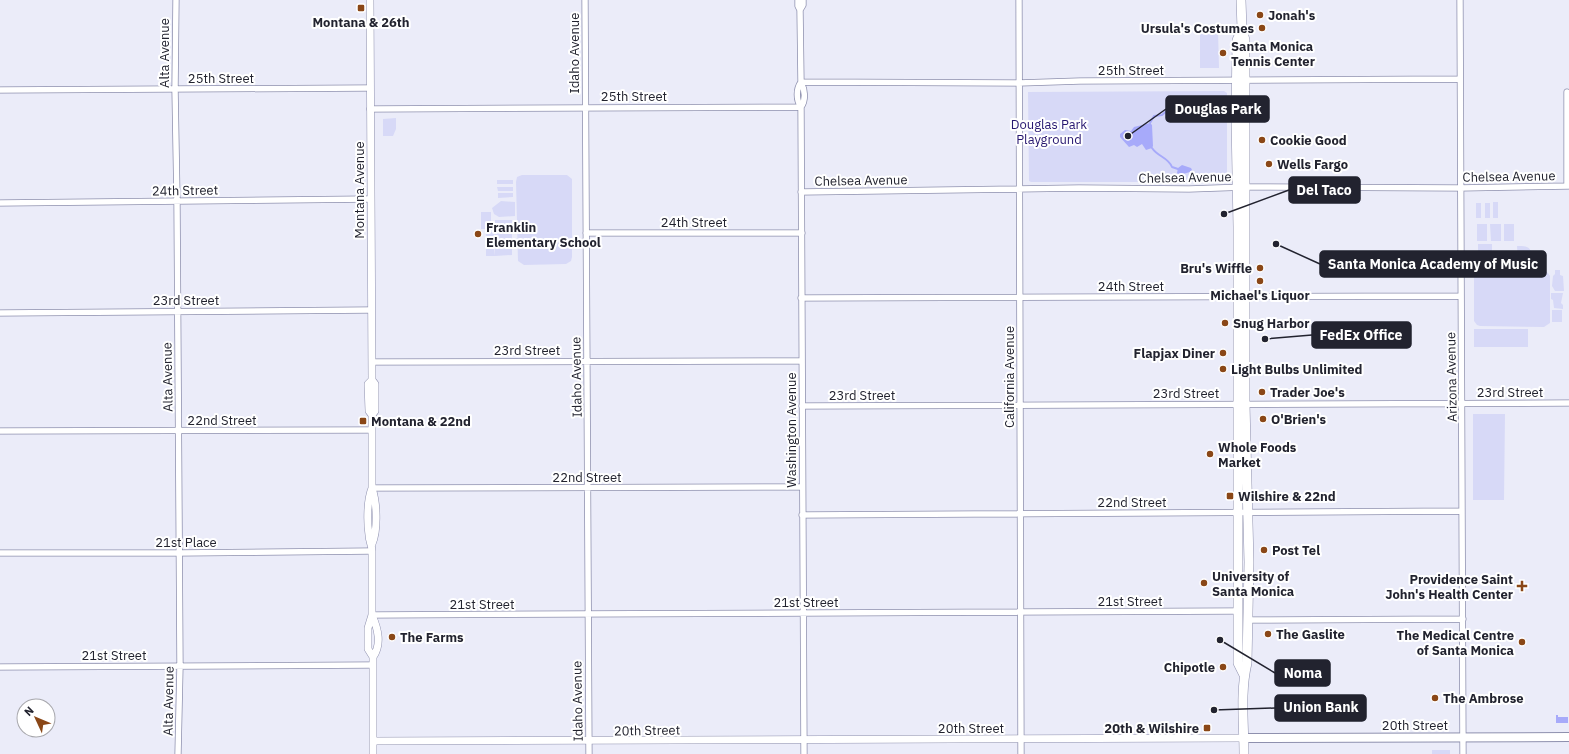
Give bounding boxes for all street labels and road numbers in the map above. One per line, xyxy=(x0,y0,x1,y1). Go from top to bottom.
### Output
street label: Idaho Avenue xyxy=(566,13,583,93)
street label: Alta Avenue xyxy=(156,18,173,88)
street label: 25th Street xyxy=(1098,62,1164,79)
street label: 25th Street xyxy=(188,70,254,87)
street label: 25th Street xyxy=(601,88,667,105)
street label: Montana Avenue xyxy=(351,141,368,239)
street label: Chelsea Avenue xyxy=(1462,167,1556,186)
street label: Chelsea Avenue xyxy=(1138,168,1232,187)
street label: Chelsea Avenue xyxy=(814,171,908,190)
street label: 24th Street xyxy=(152,181,218,200)
street label: 24th Street xyxy=(661,214,727,231)
street label: 24th Street xyxy=(1098,278,1164,295)
street label: 23rd Street xyxy=(153,292,219,309)
street label: California Avenue xyxy=(1001,326,1018,428)
street label: Arizona Avenue xyxy=(1442,332,1461,422)
street label: Idaho Avenue xyxy=(567,336,586,418)
street label: Alta Avenue xyxy=(158,342,177,412)
street label: 23rd Street xyxy=(494,342,560,359)
street label: Washington Avenue xyxy=(783,372,800,488)
street label: 23rd Street xyxy=(1477,384,1543,401)
street label: 23rd Street xyxy=(1153,385,1219,402)
street label: 23rd Street xyxy=(829,387,895,404)
street label: 22nd Street xyxy=(187,412,257,429)
street label: 22nd Street xyxy=(552,469,622,486)
street label: 22nd Street xyxy=(1097,494,1167,511)
street label: 21st Place xyxy=(155,534,217,551)
street label: 21st Street xyxy=(1097,593,1163,610)
street label: 21st Street xyxy=(773,594,839,611)
street label: 21st Street xyxy=(449,596,515,613)
street label: 21st Street xyxy=(81,647,147,664)
street label: Idaho Avenue xyxy=(568,660,587,742)
street label: Alta Avenue xyxy=(159,666,178,736)
street label: 20th Street xyxy=(1382,717,1448,734)
street label: 20th Street xyxy=(938,720,1004,737)
street label: 20th Street xyxy=(614,721,680,740)

